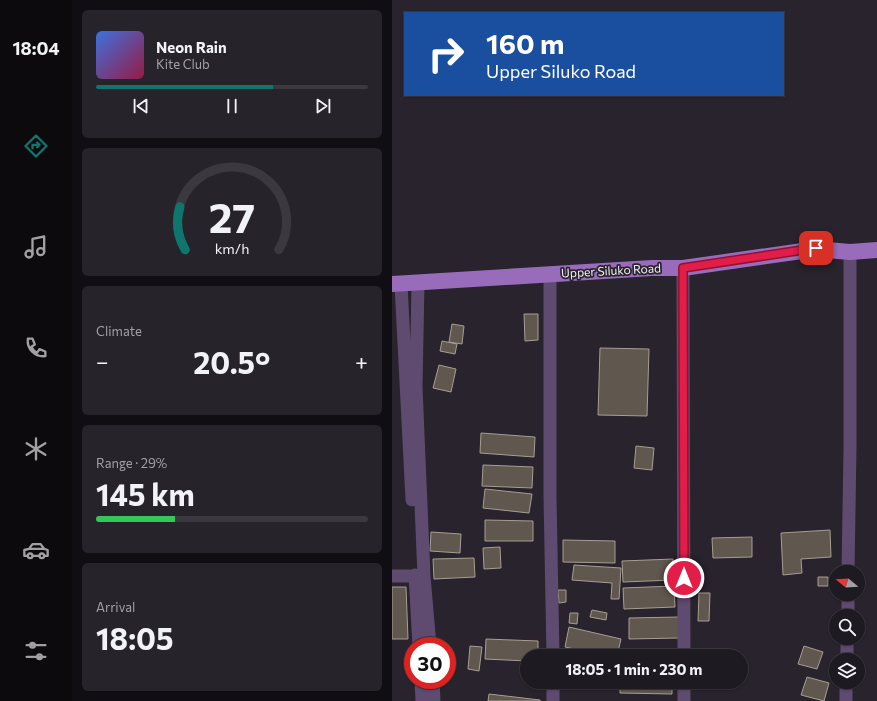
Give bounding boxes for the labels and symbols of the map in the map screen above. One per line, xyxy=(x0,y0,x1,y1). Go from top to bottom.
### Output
pin xyxy=(799,231,833,265)
street label: Upper Siluko Road xyxy=(561,260,661,280)
position arrow xyxy=(663,557,705,599)
north arrow xyxy=(829,565,865,601)
speed limit sign: 30 xyxy=(404,637,456,689)

